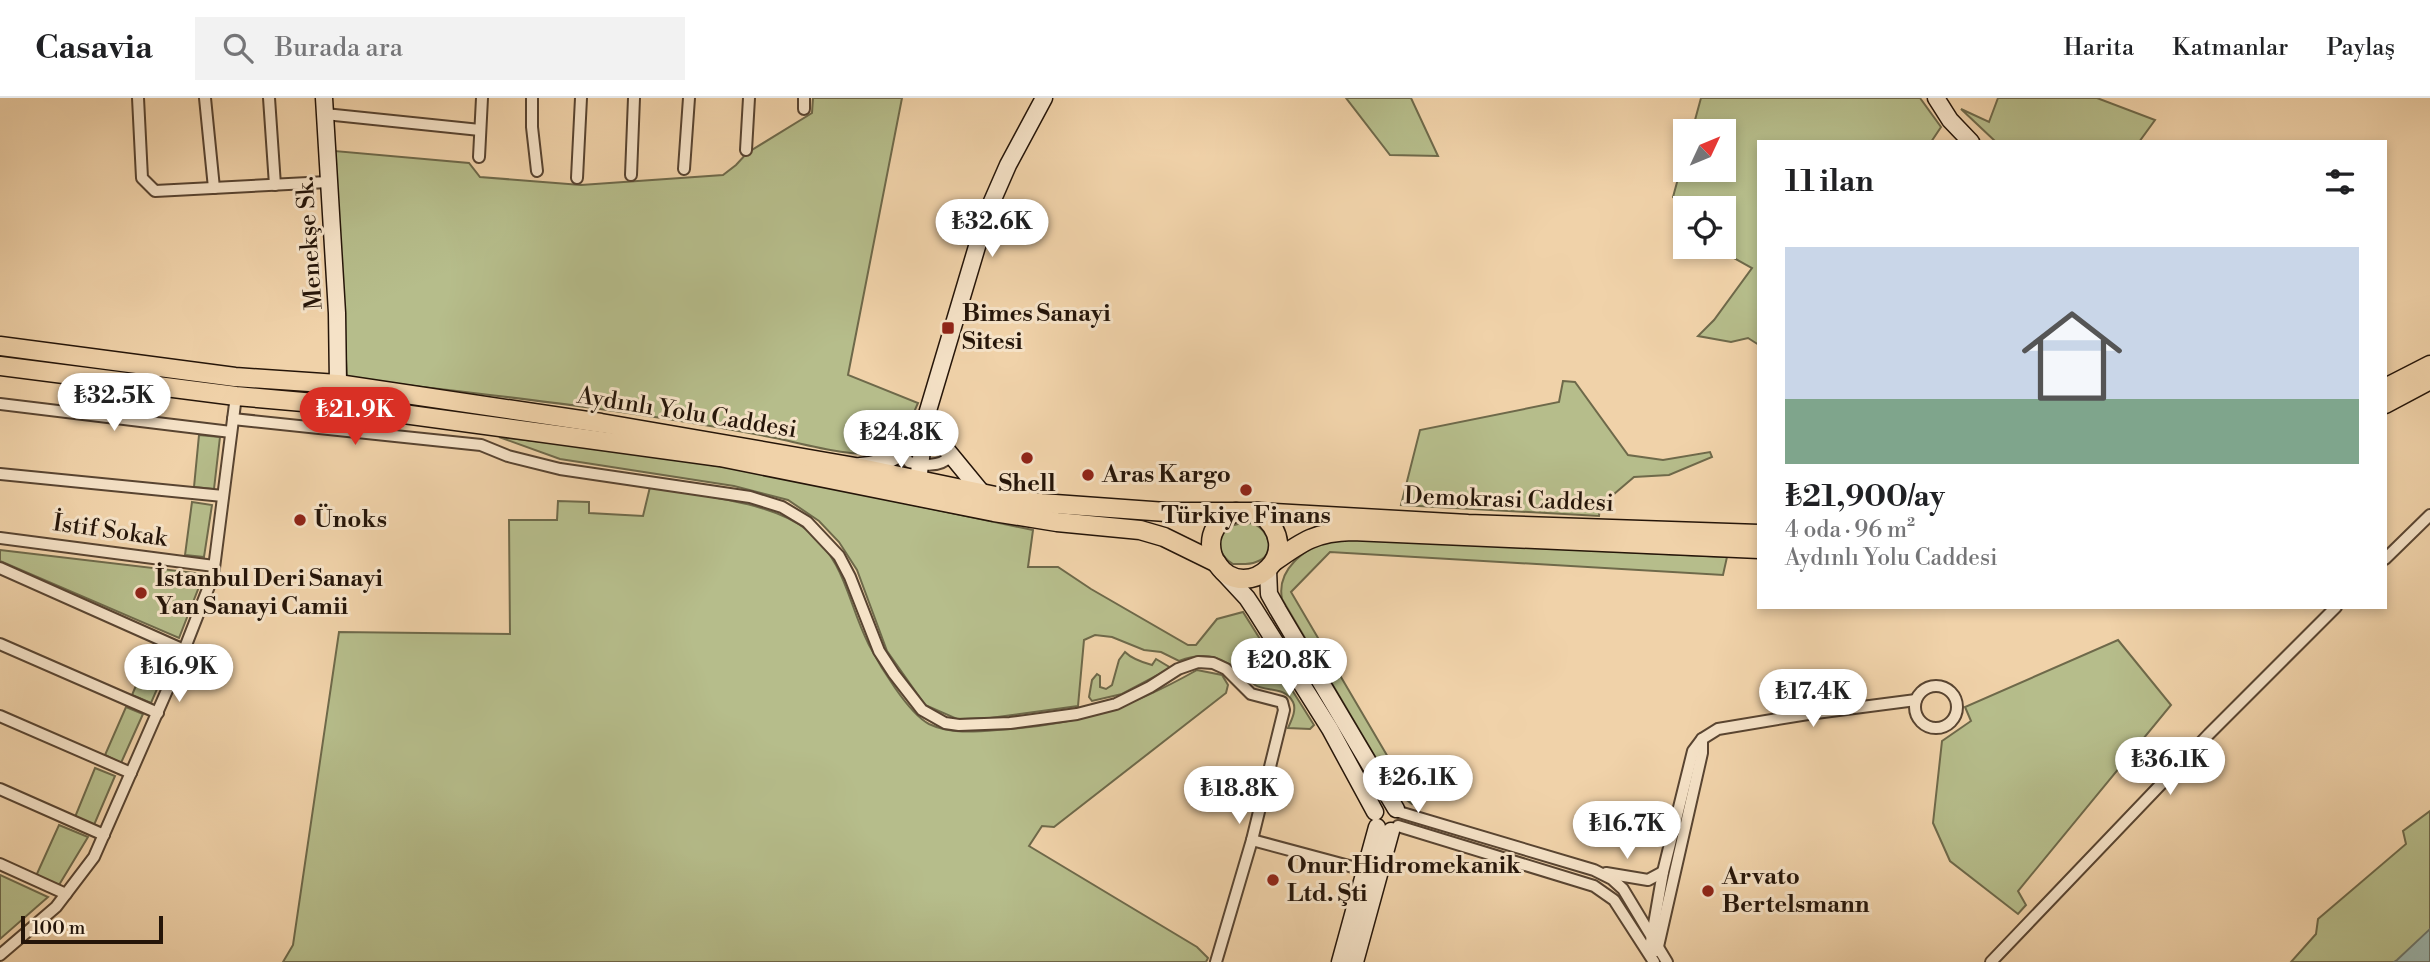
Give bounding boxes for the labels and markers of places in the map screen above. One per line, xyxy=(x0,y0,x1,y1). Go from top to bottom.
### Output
pin: ₺32.6K xyxy=(935,200,1049,259)
place label: Bimes Sanayi Sitesi xyxy=(962,299,1111,357)
marker: Bimes Sanayi Sitesi xyxy=(940,320,956,336)
pin: ₺32.5K xyxy=(57,374,171,433)
pin: ₺21.9K xyxy=(298,388,412,447)
pin: ₺24.8K xyxy=(844,410,958,470)
marker: Shell xyxy=(1019,450,1035,466)
place label: Aras Kargo xyxy=(1101,460,1231,490)
marker: Aras Kargo xyxy=(1080,467,1096,483)
place label: Shell xyxy=(998,469,1056,499)
marker: Türkiye Finans xyxy=(1238,482,1254,498)
place label: Türkiye Finans xyxy=(1161,501,1331,531)
place label: Ünoks xyxy=(314,503,387,535)
marker: Ünoks xyxy=(292,512,308,528)
place label: İstanbul Deri Sanayi Yan Sanayi Camii xyxy=(155,562,383,622)
marker: İstanbul Deri Sanayi Yan Sanayi Camii xyxy=(133,585,149,601)
pin: ₺20.8K xyxy=(1232,638,1346,698)
pin: ₺16.9K xyxy=(122,644,236,704)
pin: ₺17.4K xyxy=(1756,670,1870,729)
pin: ₺36.1K xyxy=(2113,738,2227,797)
pin: ₺26.1K xyxy=(1361,756,1475,815)
pin: ₺18.8K xyxy=(1182,766,1296,826)
pin: ₺16.7K xyxy=(1570,802,1684,861)
place label: Onur Hidromekanik Ltd. Şti xyxy=(1287,851,1522,909)
place label: Arvato Bertelsmann xyxy=(1721,862,1870,920)
marker: Onur Hidromekanik Ltd. Şti xyxy=(1265,872,1281,888)
marker: Arvato Bertelsmann xyxy=(1700,883,1716,899)

